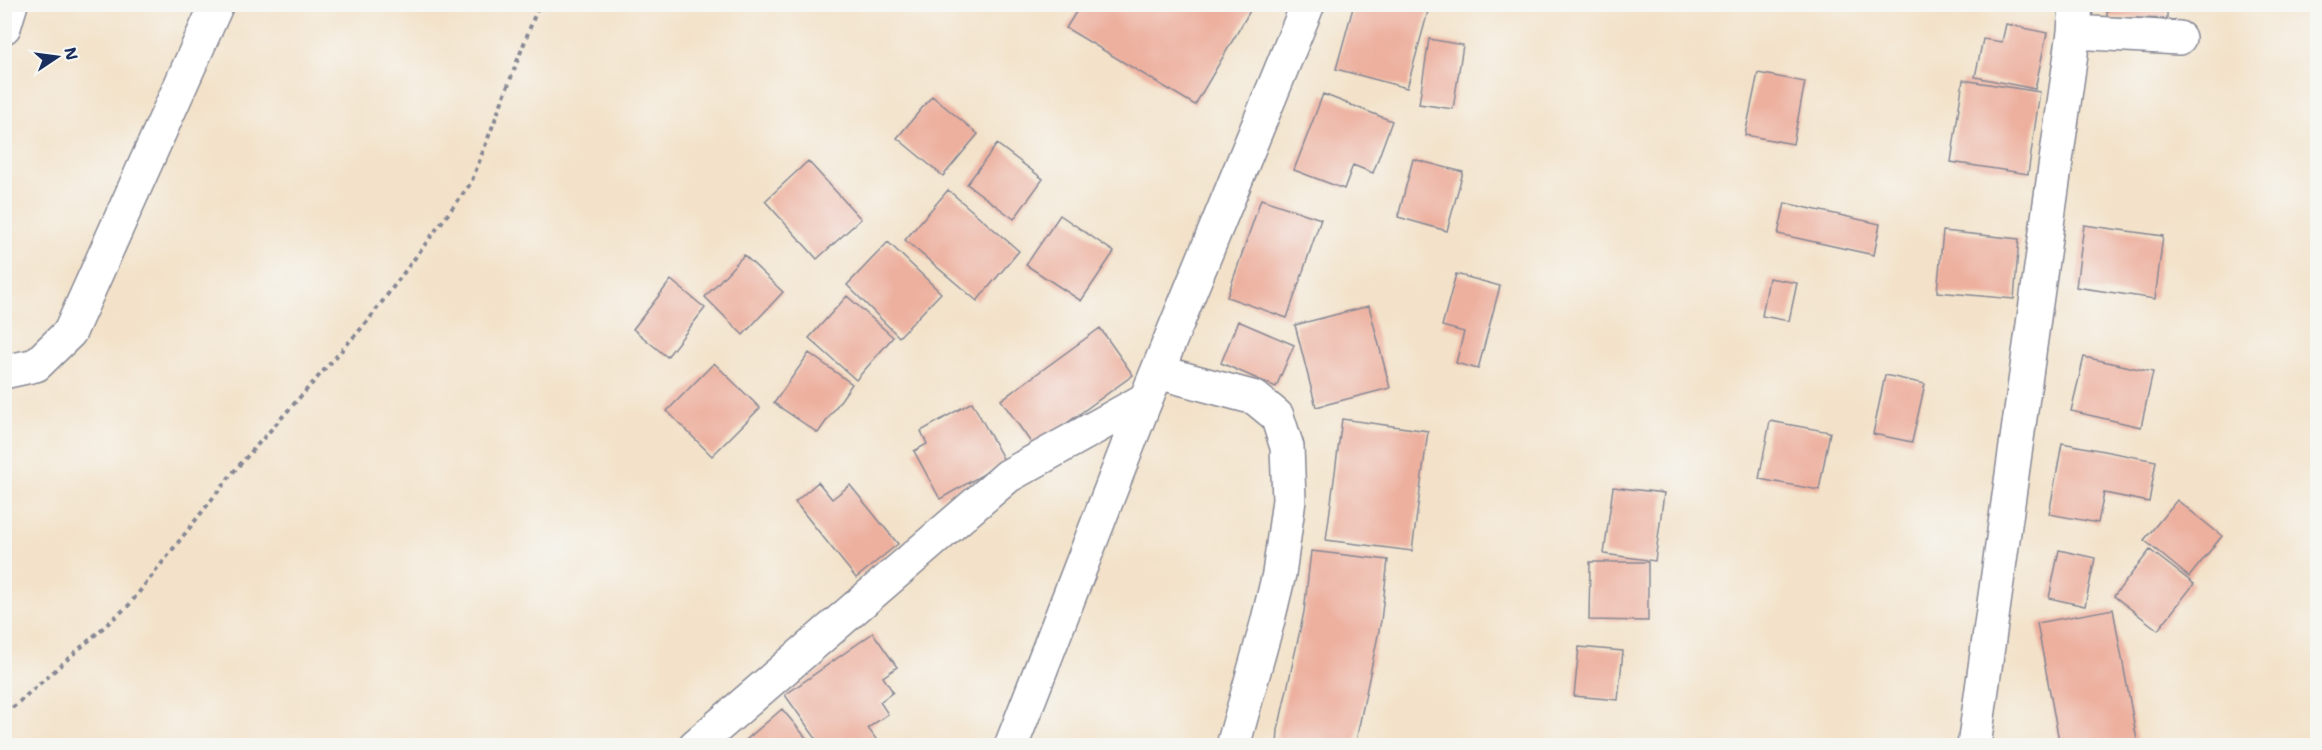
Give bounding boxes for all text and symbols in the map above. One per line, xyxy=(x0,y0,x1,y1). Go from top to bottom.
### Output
north arrow xyxy=(27,27,87,87)
text: N xyxy=(59,45,83,62)

